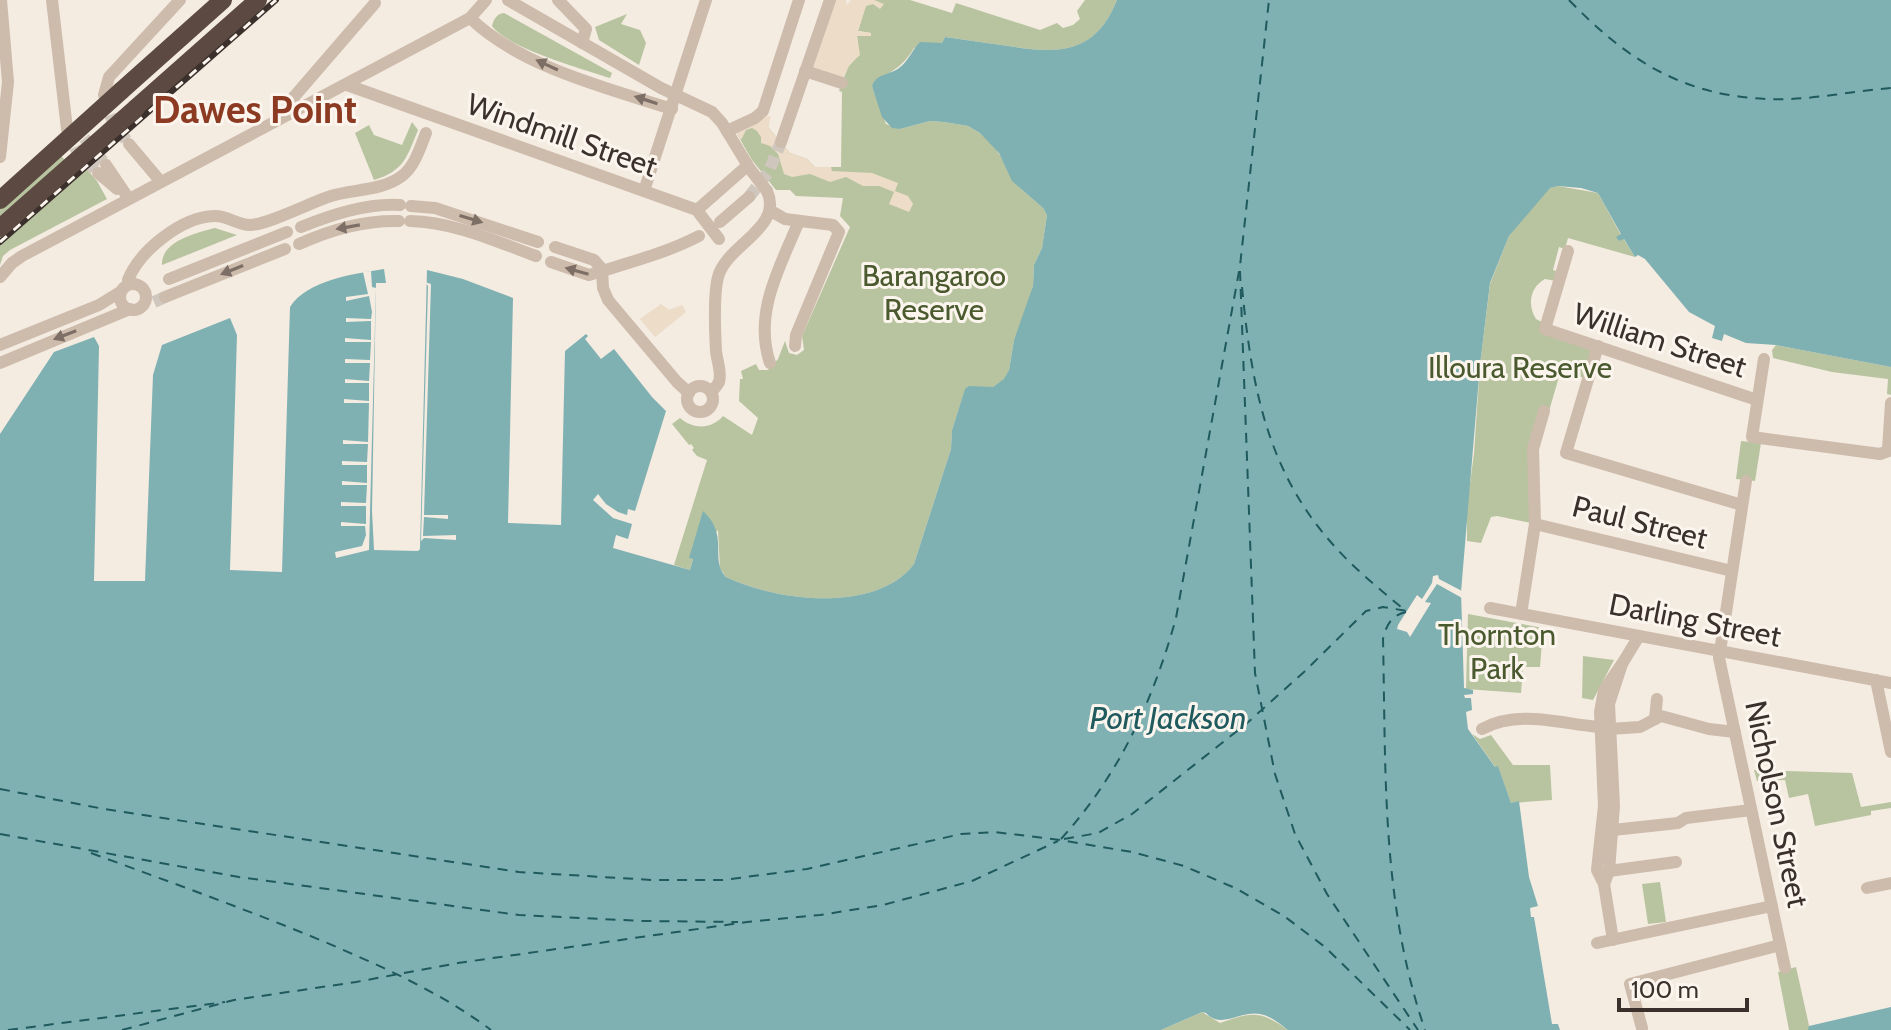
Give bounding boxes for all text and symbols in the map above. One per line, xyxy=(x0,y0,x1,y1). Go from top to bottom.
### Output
one-way arrow xyxy=(535,58,558,72)
street label: Windmill Street xyxy=(462,85,662,185)
district label: Dawes Point xyxy=(153,86,357,133)
one-way arrow xyxy=(634,94,658,106)
one-way arrow xyxy=(460,213,484,226)
one-way arrow xyxy=(335,222,360,234)
park label: Barangaroo Reserve xyxy=(862,257,1006,328)
one-way arrow xyxy=(220,264,244,277)
one-way arrow xyxy=(564,264,589,276)
street label: William Street xyxy=(1569,295,1751,385)
one-way arrow xyxy=(53,329,77,342)
park label: Illoura Reserve xyxy=(1428,349,1612,386)
street label: Paul Street xyxy=(1569,487,1711,557)
street label: Darling Street xyxy=(1606,585,1784,655)
park label: Thornton Park xyxy=(1438,616,1556,687)
street label: Nicholson Street xyxy=(1737,697,1817,911)
water label: Port Jackson xyxy=(1089,698,1247,737)
scale bar xyxy=(1619,962,1747,1012)
text: 100 m xyxy=(1631,975,1699,1004)

